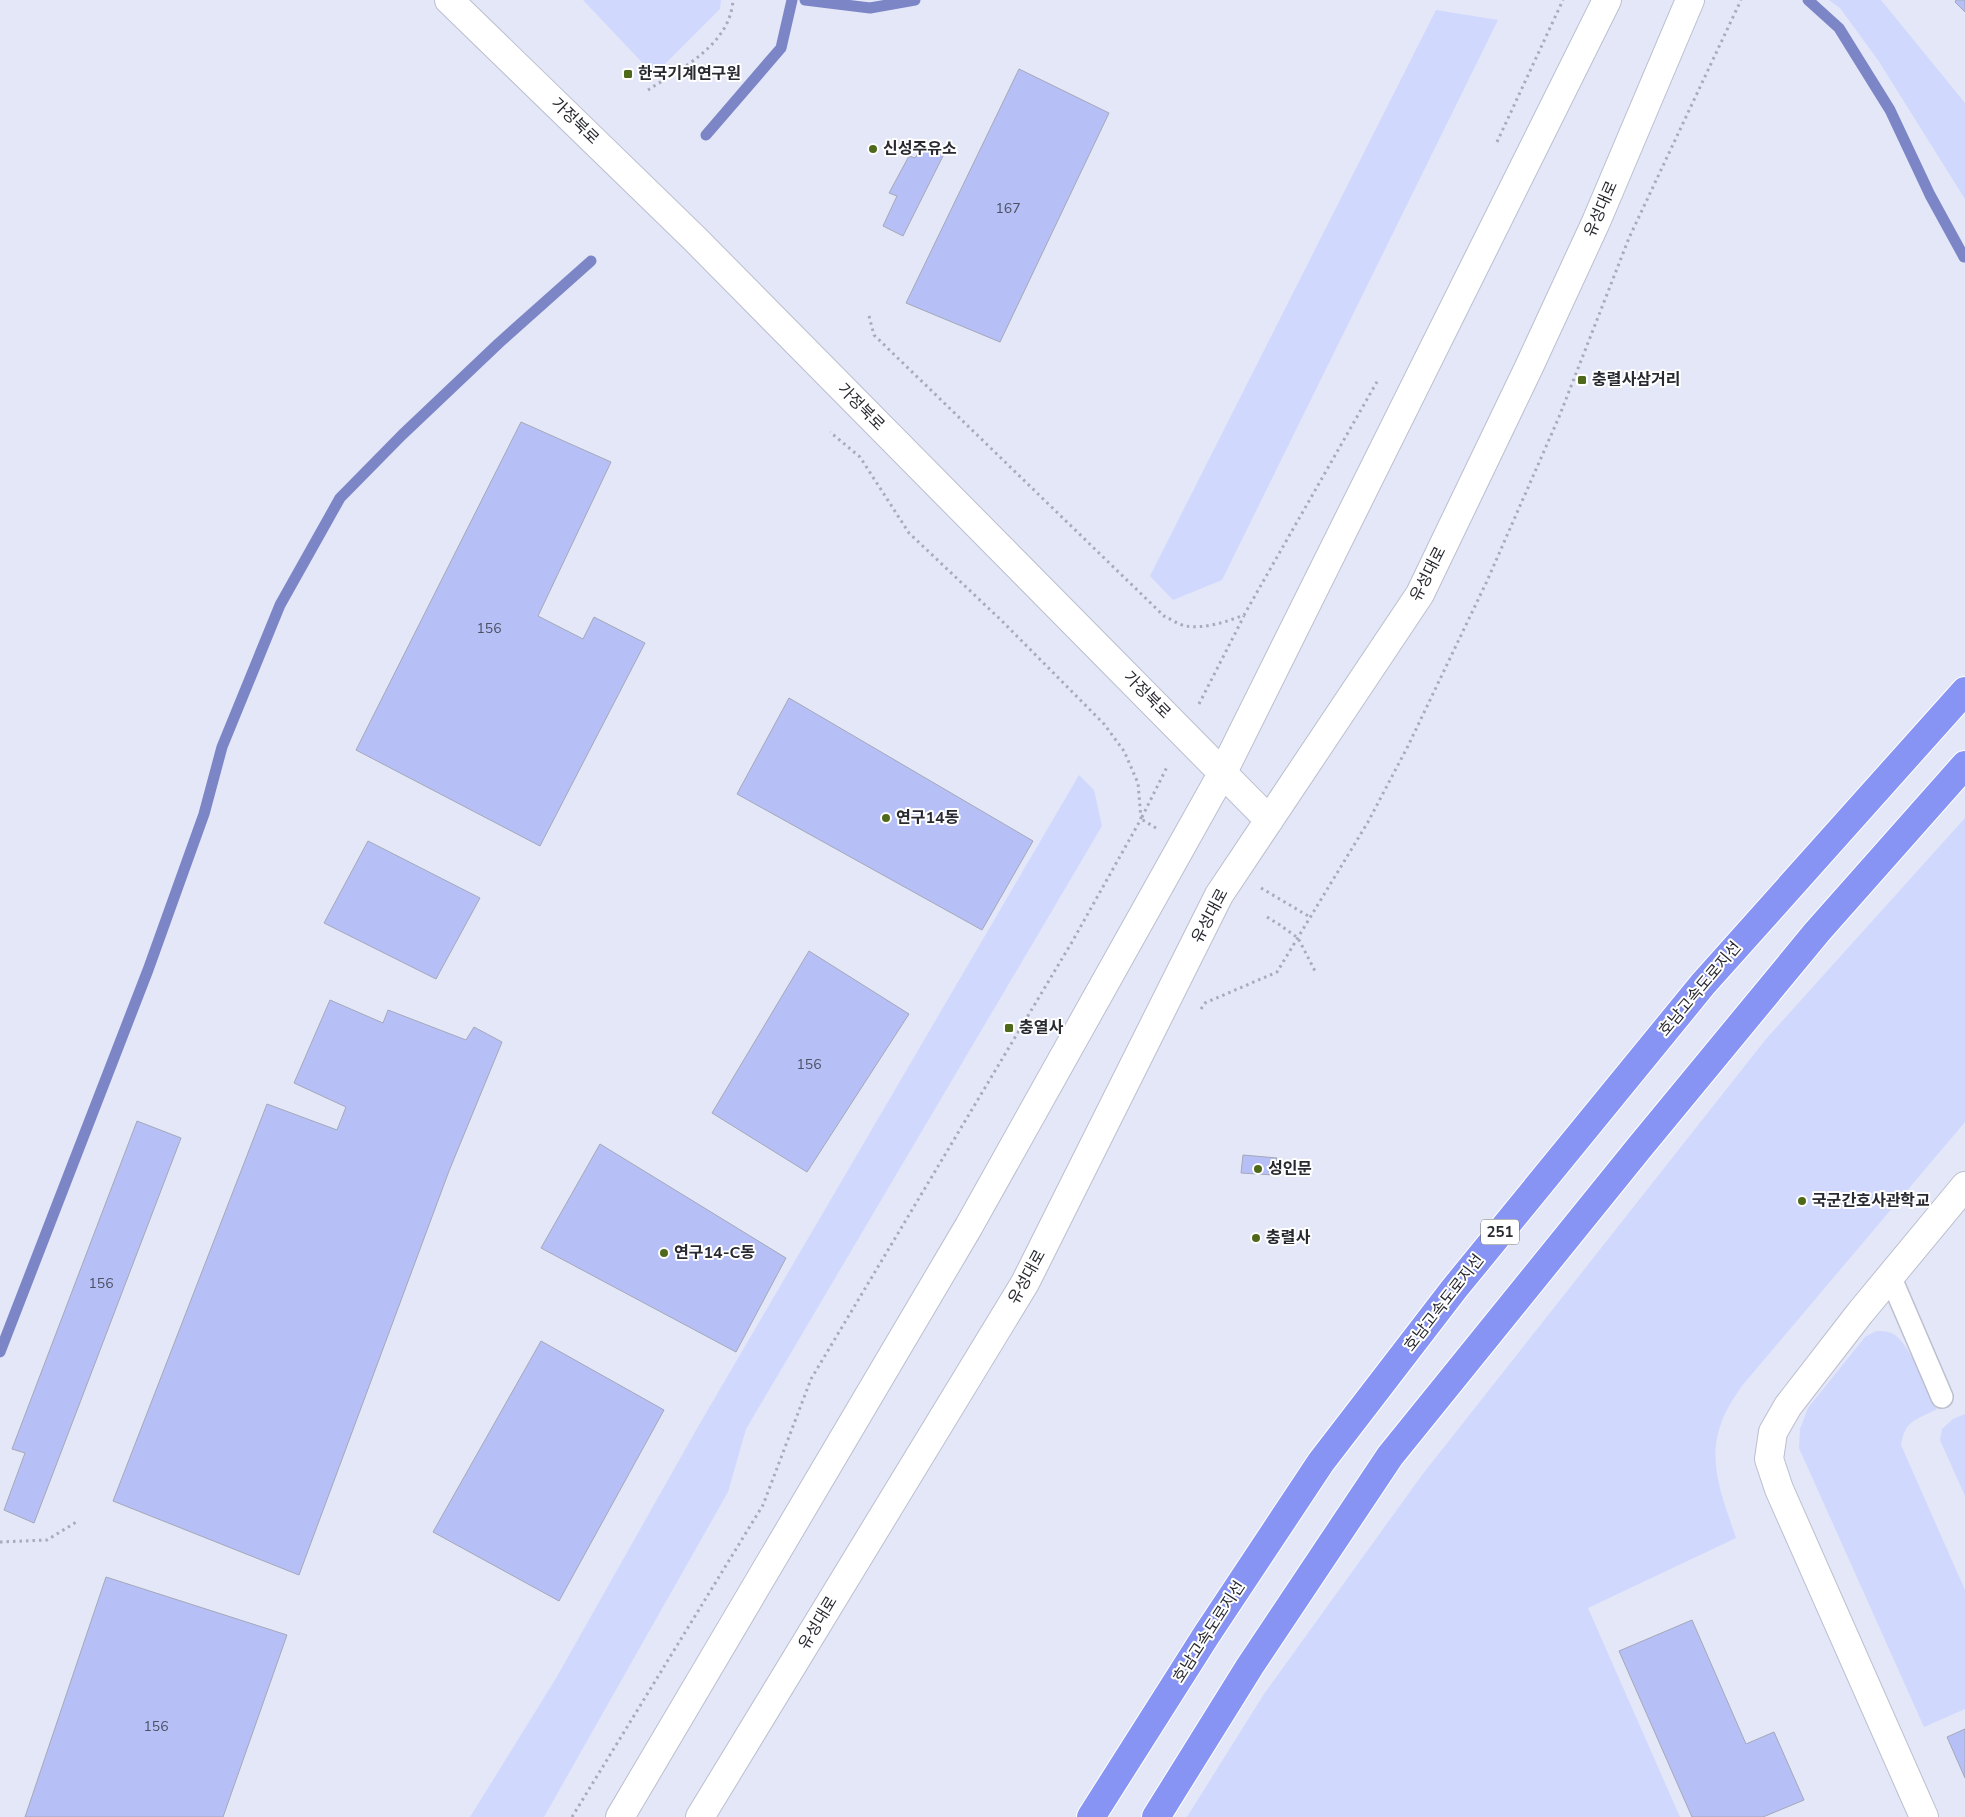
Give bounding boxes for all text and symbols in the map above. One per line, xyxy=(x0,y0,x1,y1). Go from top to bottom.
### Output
place label: 한국기계연구원 xyxy=(638,63,741,85)
marker: 한국기계연구원 xyxy=(622,68,634,80)
street label: 가정북로 xyxy=(546,93,604,150)
place label: 신성주유소 xyxy=(883,138,957,160)
marker: 신성주유소 xyxy=(867,143,879,155)
street label: 유성대로 xyxy=(1579,177,1623,240)
house number: 167 xyxy=(995,199,1021,218)
place label: 충렬사삼거리 xyxy=(1592,369,1680,391)
marker: 충렬사삼거리 xyxy=(1576,374,1588,386)
street label: 가정북로 xyxy=(832,378,890,436)
street label: 유성대로 xyxy=(1405,543,1451,605)
house number: 156 xyxy=(476,619,502,638)
street label: 가정북로 xyxy=(1118,666,1176,724)
place label: 연구14동 xyxy=(896,807,959,829)
marker: 연구14동 xyxy=(880,812,892,824)
street label: 유성대로 xyxy=(1186,885,1234,947)
street label: 호남고속도로지선 xyxy=(1654,937,1746,1041)
place label: 충열사 xyxy=(1019,1017,1063,1039)
marker: 충열사 xyxy=(1003,1022,1015,1034)
house number: 156 xyxy=(796,1055,822,1074)
place label: 성인문 xyxy=(1268,1158,1312,1180)
marker: 성인문 xyxy=(1252,1163,1264,1175)
place label: 국군간호사관학교 xyxy=(1812,1190,1930,1212)
marker: 국군간호사관학교 xyxy=(1796,1195,1808,1207)
road number: 251 xyxy=(1481,1220,1519,1244)
place label: 충렬사 xyxy=(1266,1227,1310,1249)
marker: 충렬사 xyxy=(1250,1232,1262,1244)
place label: 연구14-C동 xyxy=(674,1242,755,1264)
street label: 유성대로 xyxy=(1003,1246,1051,1308)
marker: 연구14-C동 xyxy=(658,1247,670,1259)
street label: 호남고속도로지선 xyxy=(1399,1250,1489,1356)
house number: 156 xyxy=(88,1274,114,1293)
street label: 호남고속도로지선 xyxy=(1168,1577,1250,1687)
street label: 유성대로 xyxy=(793,1592,843,1654)
house number: 156 xyxy=(143,1717,169,1736)

